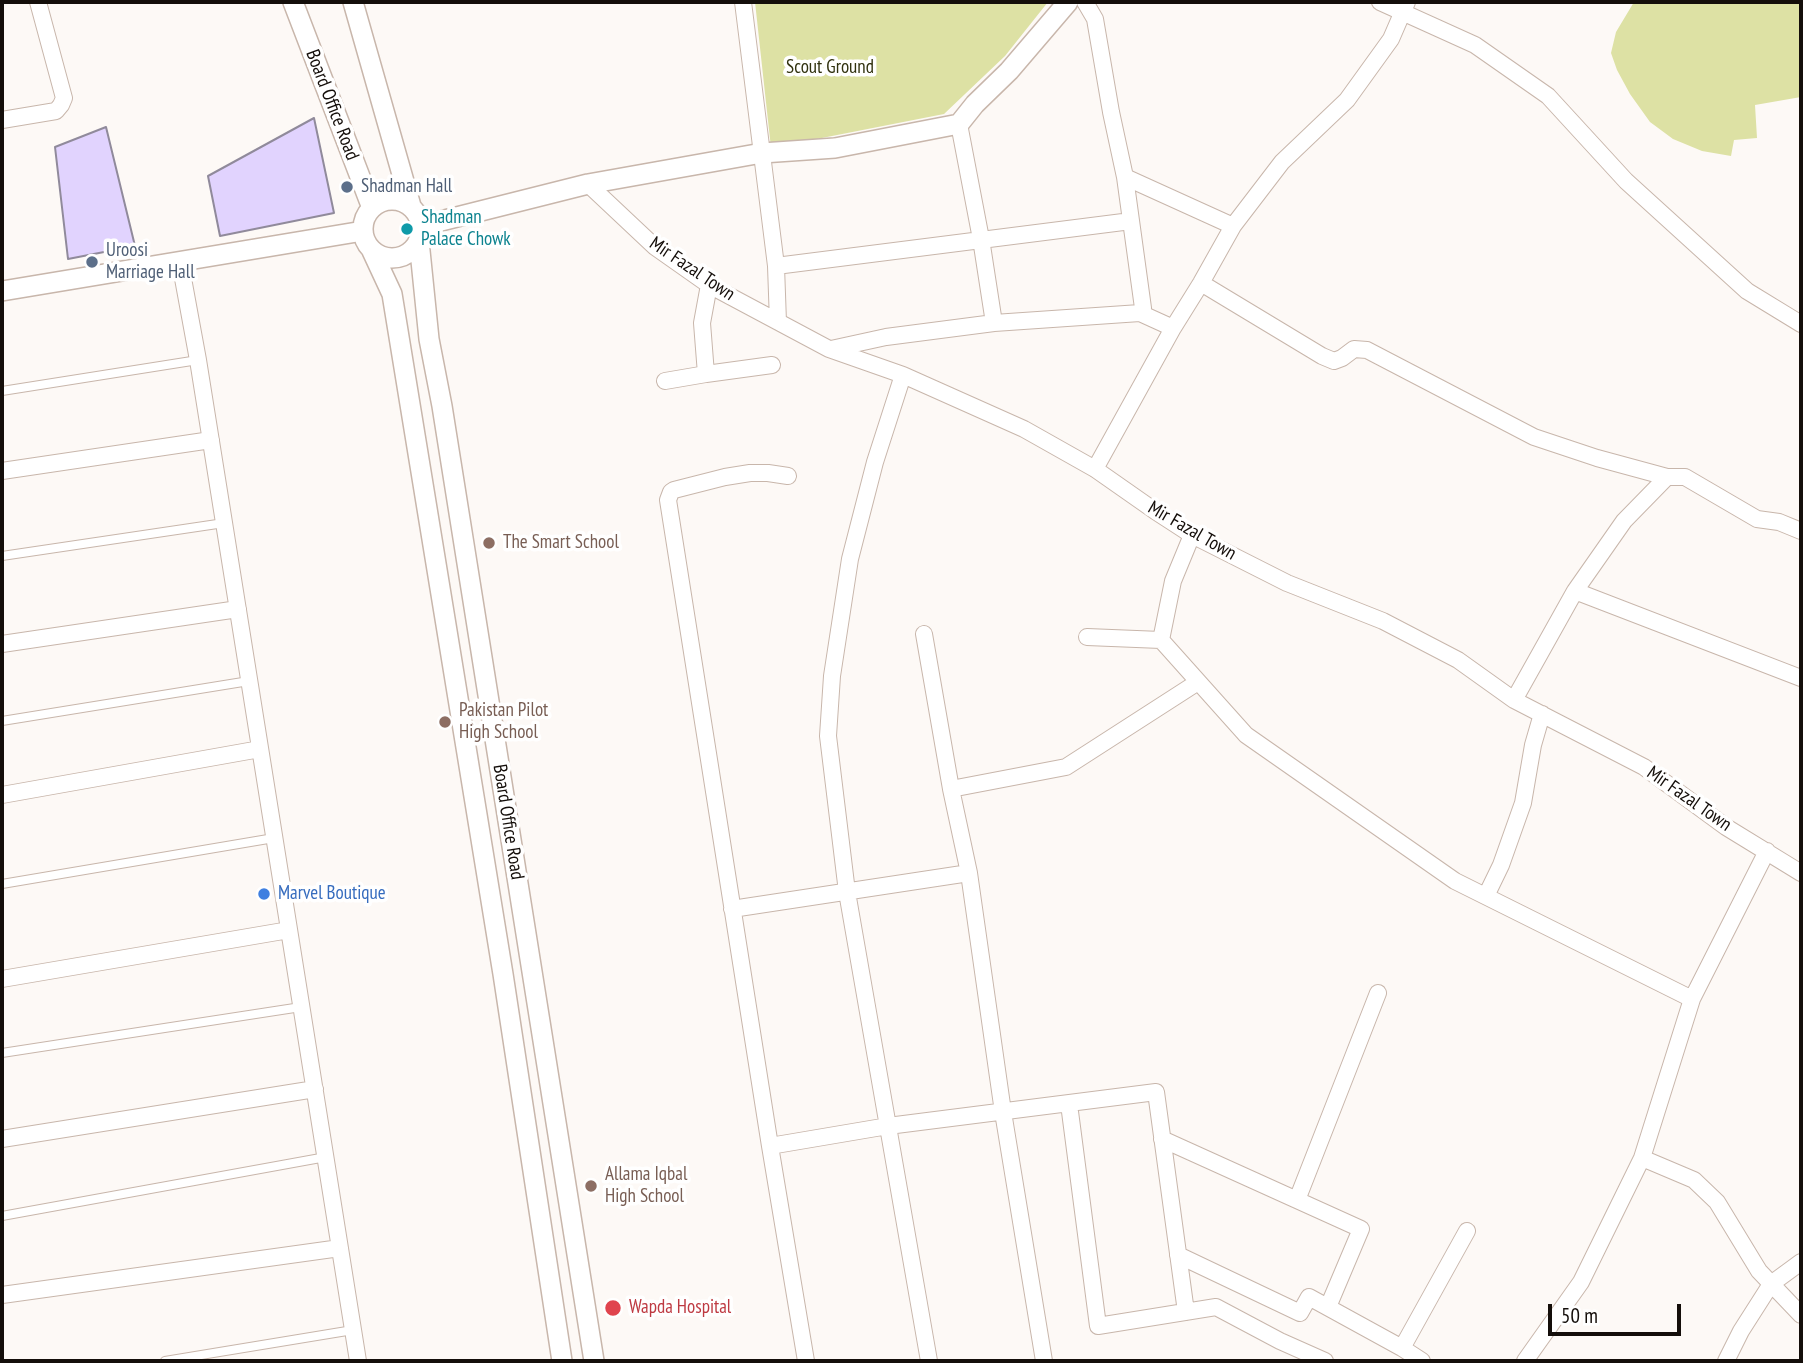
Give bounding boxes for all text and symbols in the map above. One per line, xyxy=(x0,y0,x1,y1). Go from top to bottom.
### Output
street label: Board Office Road xyxy=(300,47,364,163)
park label: Scout Ground xyxy=(786,57,874,79)
place label: Shadman Hall xyxy=(361,176,452,198)
marker: Shadman Hall xyxy=(339,179,355,195)
place label: Shadman Palace Chowk xyxy=(421,207,511,251)
marker: Shadman Palace Chowk xyxy=(399,221,415,237)
street label: Mir Fazal Town xyxy=(645,232,739,306)
place label: Uroosi Marriage Hall xyxy=(106,240,195,284)
marker: Uroosi Marriage Hall xyxy=(84,254,100,270)
street label: Mir Fazal Town xyxy=(1144,497,1240,565)
place label: The Smart School xyxy=(503,532,619,554)
marker: The Smart School xyxy=(481,535,497,551)
place label: Pakistan Pilot High School xyxy=(459,700,548,744)
marker: Pakistan Pilot High School xyxy=(437,714,453,730)
street label: Mir Fazal Town xyxy=(1642,762,1736,836)
street label: Board Office Road xyxy=(488,763,528,881)
place label: Marvel Boutique xyxy=(278,883,386,905)
marker: Marvel Boutique xyxy=(256,886,272,902)
place label: Allama Iqbal High School xyxy=(605,1164,687,1208)
marker: Allama Iqbal High School xyxy=(583,1178,599,1194)
scale bar xyxy=(1551,1290,1684,1334)
place label: Wapda Hospital xyxy=(629,1297,731,1319)
marker: Wapda Hospital xyxy=(603,1298,623,1318)
text: 50 m xyxy=(1561,1302,1598,1329)

